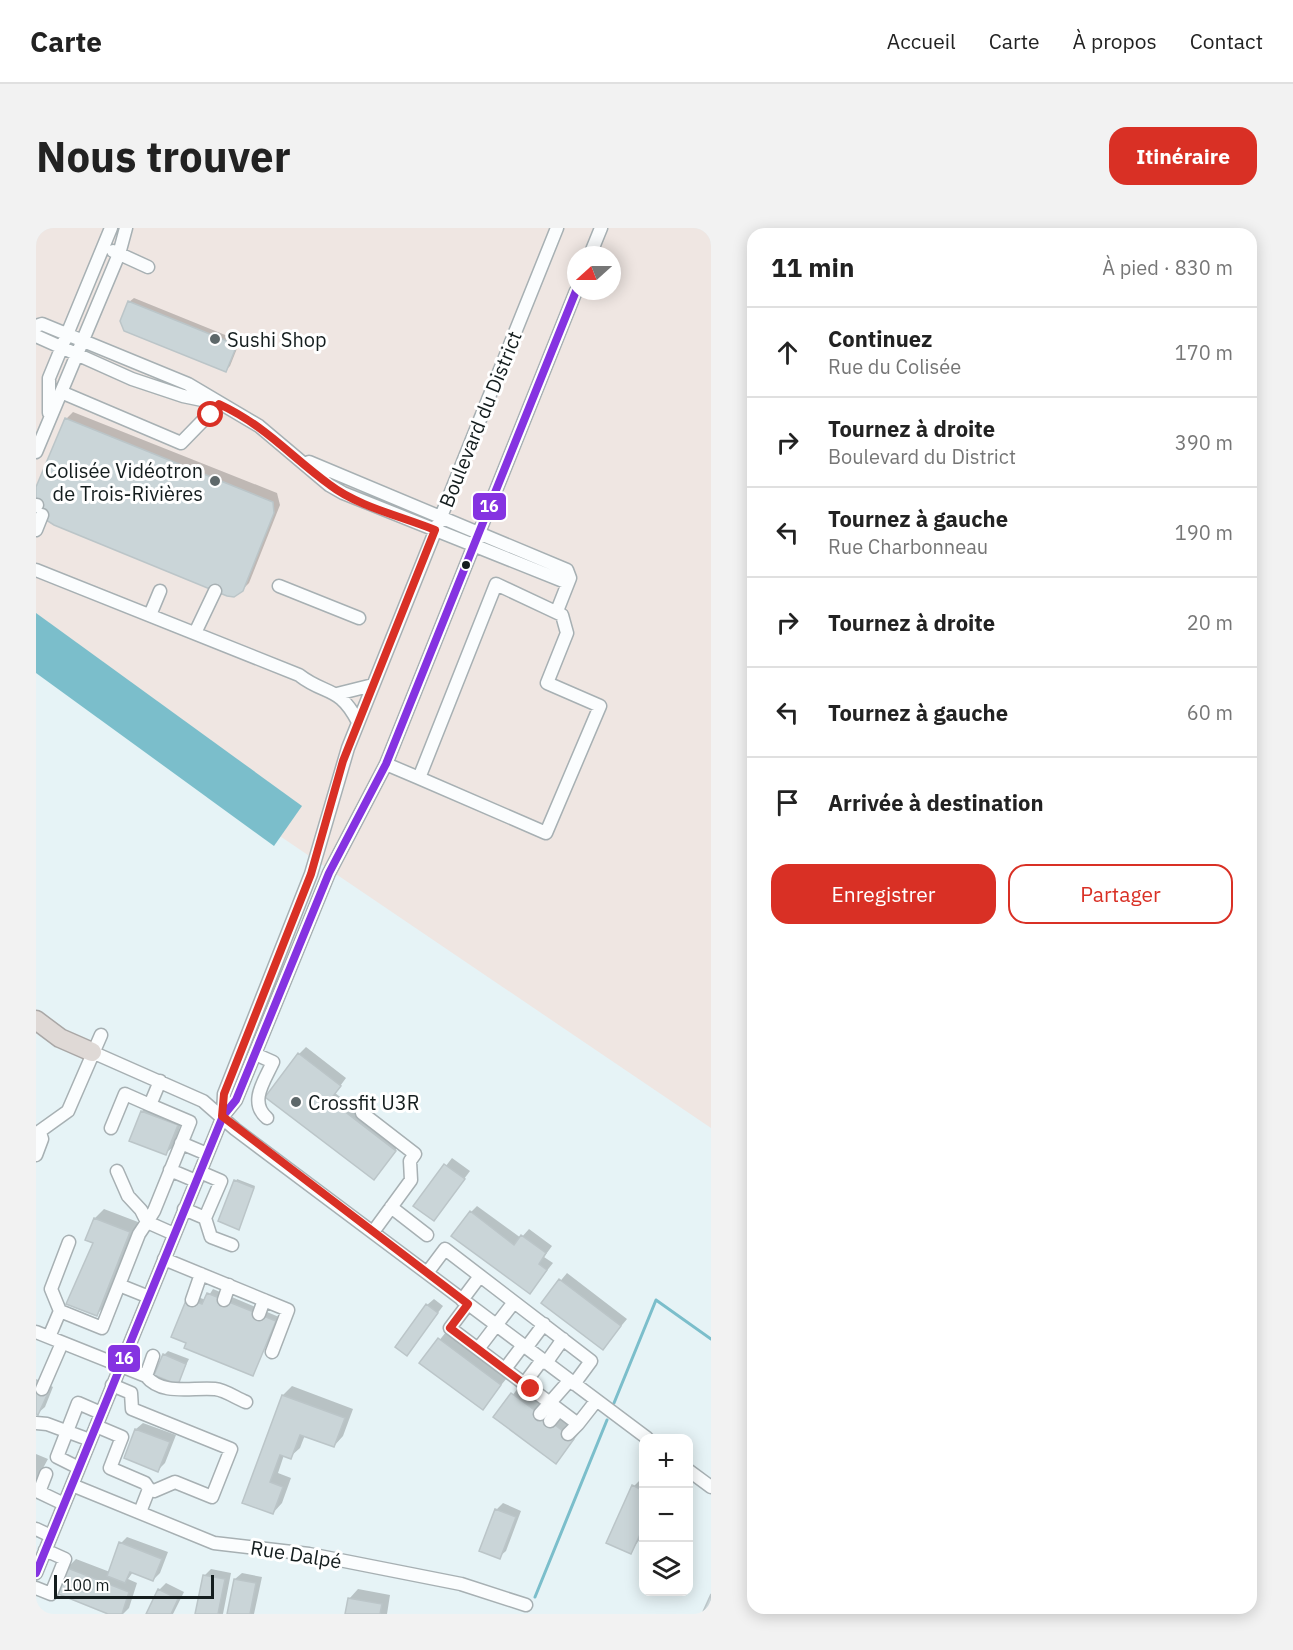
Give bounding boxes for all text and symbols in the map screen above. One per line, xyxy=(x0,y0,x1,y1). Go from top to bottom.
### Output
text: Carte xyxy=(30,23,102,60)
text: Accueil xyxy=(887,27,956,55)
text: Carte xyxy=(989,27,1040,55)
text: À propos xyxy=(1073,27,1157,55)
text: Contact xyxy=(1190,27,1263,55)
button: Itinéraire xyxy=(1109,127,1257,185)
text: Nous trouver xyxy=(36,129,291,184)
north arrow xyxy=(567,246,621,300)
text: 11 min xyxy=(771,250,855,284)
text: À pied · 830 m xyxy=(1102,254,1233,281)
text: Continuez xyxy=(828,324,932,353)
place label: Sushi Shop xyxy=(227,326,327,353)
street label: Boulevard du District xyxy=(432,327,528,511)
marker: Sushi Shop xyxy=(208,332,222,346)
icon: ahead xyxy=(771,336,804,369)
text: 170 m xyxy=(1175,339,1233,366)
text: Rue du Colisée xyxy=(828,353,961,380)
route start xyxy=(197,401,223,427)
text: Tournez à droite xyxy=(828,414,995,443)
icon: right xyxy=(771,426,804,459)
text: 390 m xyxy=(1175,429,1233,456)
text: Boulevard du District xyxy=(828,443,1016,470)
place label: Colisée Vidéotron de Trois-Rivières xyxy=(45,457,203,507)
marker: Colisée Vidéotron de Trois-Rivières xyxy=(208,474,222,488)
line badge: 16 xyxy=(472,492,507,521)
text: 16 xyxy=(479,496,499,516)
text: Tournez à gauche xyxy=(828,504,1008,533)
icon: left xyxy=(771,516,804,549)
text: 190 m xyxy=(1175,519,1233,546)
text: Rue Charbonneau xyxy=(828,533,988,560)
unlabelled marker xyxy=(460,559,472,571)
icon: right xyxy=(771,606,804,639)
text: Tournez à droite xyxy=(828,608,995,637)
text: 20 m xyxy=(1187,609,1233,636)
icon: left xyxy=(771,696,804,729)
text: Tournez à gauche xyxy=(828,698,1008,727)
text: 60 m xyxy=(1187,699,1233,726)
icon: arrive xyxy=(771,786,804,819)
text: Arrivée à destination xyxy=(828,788,1044,817)
button: Enregistrer xyxy=(771,864,996,924)
button: Partager xyxy=(1008,864,1233,924)
place label: Crossfit U3R xyxy=(308,1089,420,1116)
marker: Crossfit U3R xyxy=(289,1095,303,1109)
line badge: 16 xyxy=(107,1344,141,1373)
text: 16 xyxy=(114,1348,134,1368)
route end xyxy=(517,1375,543,1401)
map controls xyxy=(639,1434,693,1596)
button: + xyxy=(639,1434,693,1488)
button: − xyxy=(639,1488,693,1542)
street label: Rue Dalpé xyxy=(248,1533,344,1575)
button: layers xyxy=(639,1542,693,1596)
scale bar xyxy=(54,1572,214,1600)
text: 100 m xyxy=(63,1575,110,1595)

